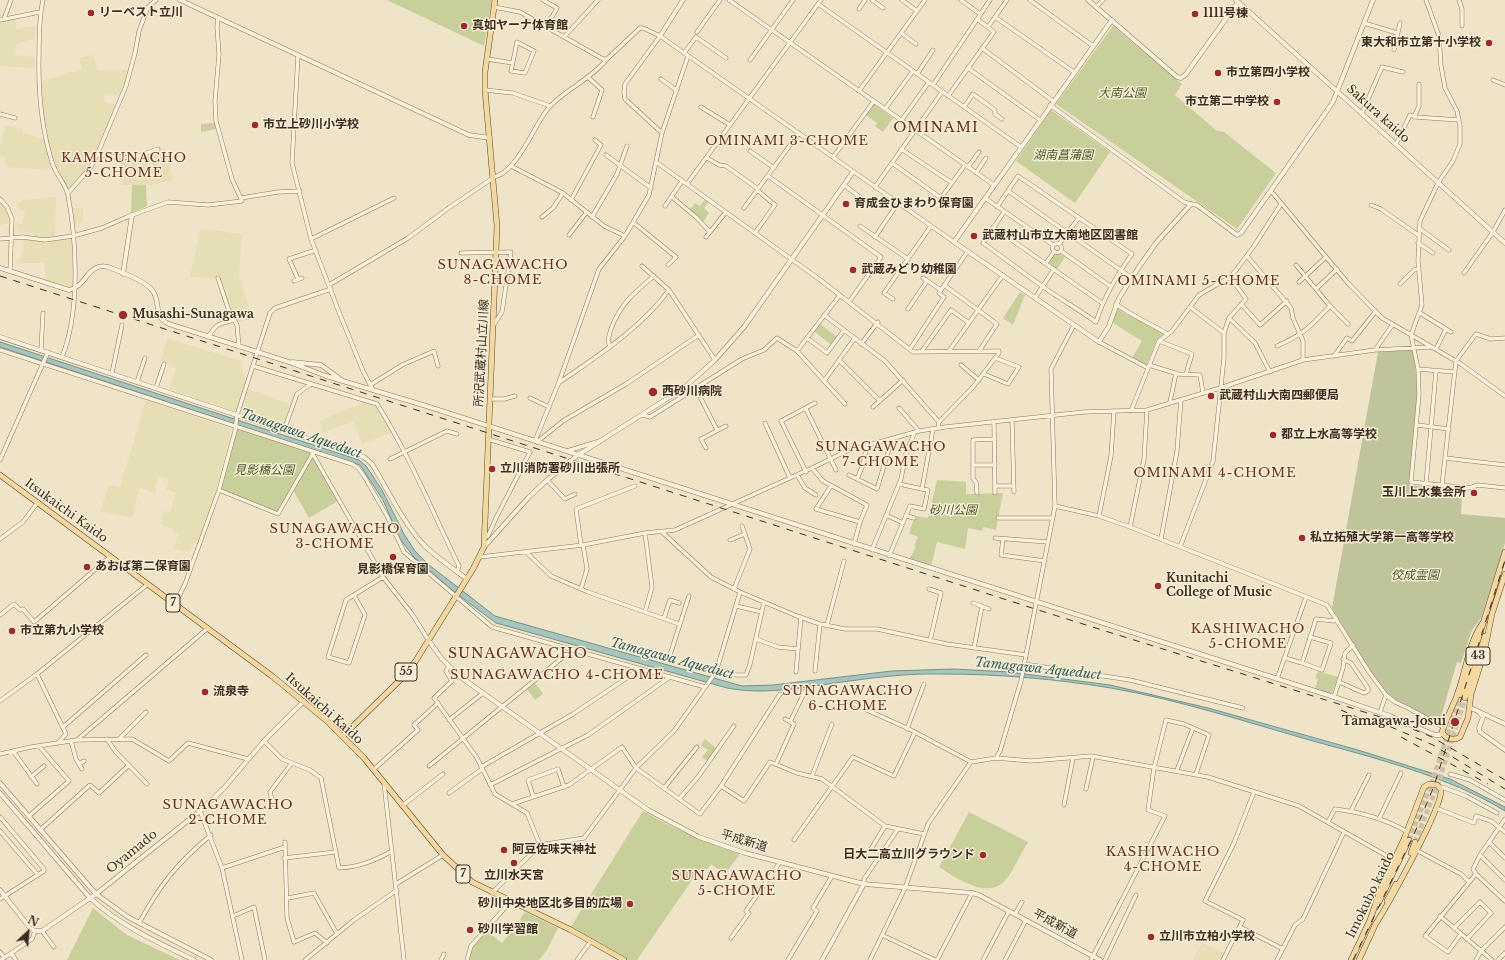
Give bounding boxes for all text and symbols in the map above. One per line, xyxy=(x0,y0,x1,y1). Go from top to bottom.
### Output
place label: リーベスト立川 xyxy=(99,6,183,20)
place label: 1111号棟 xyxy=(1203,7,1248,21)
marker: リーベスト立川 xyxy=(86,8,96,18)
marker: 1111号棟 xyxy=(1190,9,1200,19)
place label: 真如ヤーナ体育館 xyxy=(472,19,568,33)
marker: 真如ヤーナ体育館 xyxy=(459,21,469,31)
place label: 東大和市立第十小学校 xyxy=(1361,36,1481,50)
marker: 東大和市立第十小学校 xyxy=(1484,38,1494,48)
place label: 市立第四小学校 xyxy=(1226,66,1310,80)
marker: 市立第四小学校 xyxy=(1213,68,1223,78)
street label: Sakura kaido xyxy=(1344,82,1412,146)
park label: 大南公園 xyxy=(1098,87,1146,101)
place label: 市立第二中学校 xyxy=(1185,95,1269,109)
marker: 市立第二中学校 xyxy=(1272,97,1282,107)
place label: 市立上砂川小学校 xyxy=(263,118,359,132)
marker: 市立上砂川小学校 xyxy=(250,120,260,130)
district label: OMINAMI xyxy=(893,120,979,136)
district label: OMINAMI 3-CHOME xyxy=(705,133,869,149)
park label: 湖南菖蒲園 xyxy=(1033,149,1093,163)
district label: KAMISUNACHO 5-CHOME xyxy=(61,150,187,181)
place label: 育成会ひまわり保育園 xyxy=(854,197,974,211)
marker: 育成会ひまわり保育園 xyxy=(841,199,851,209)
place label: 武蔵村山市立大南地区図書館 xyxy=(982,229,1138,243)
marker: 武蔵村山市立大南地区図書館 xyxy=(969,231,979,241)
district label: SUNAGAWACHO 8-CHOME xyxy=(438,257,568,288)
place label: 武蔵みどり幼稚園 xyxy=(861,263,957,277)
marker: 武蔵みどり幼稚園 xyxy=(848,265,858,275)
district label: OMINAMI 5-CHOME xyxy=(1117,273,1281,289)
street label: 所沢武蔵村山立川線 xyxy=(472,299,492,407)
place label: Musashi-Sunagawa xyxy=(132,308,254,322)
marker: Musashi-Sunagawa xyxy=(117,309,129,321)
place label: 西砂川病院 xyxy=(662,385,722,399)
marker: 西砂川病院 xyxy=(647,386,659,398)
place label: 武蔵村山大南四郵便局 xyxy=(1219,389,1339,403)
marker: 武蔵村山大南四郵便局 xyxy=(1206,391,1216,401)
water label: Tamagawa Aqueduct xyxy=(238,406,364,462)
place label: 都立上水高等学校 xyxy=(1281,428,1377,442)
marker: 都立上水高等学校 xyxy=(1268,430,1278,440)
district label: SUNAGAWACHO 7-CHOME xyxy=(816,439,946,470)
place label: 立川消防署砂川出張所 xyxy=(500,462,620,476)
park label: 見影橋公園 xyxy=(234,464,294,478)
marker: 立川消防署砂川出張所 xyxy=(487,464,497,474)
district label: OMINAMI 4-CHOME xyxy=(1133,465,1297,481)
street label: Itsukaichi Kaido xyxy=(22,476,110,546)
place label: 玉川上水集会所 xyxy=(1382,486,1466,500)
marker: 玉川上水集会所 xyxy=(1469,488,1479,498)
park label: 砂川公園 xyxy=(929,504,977,518)
district label: SUNAGAWACHO 3-CHOME xyxy=(270,521,400,552)
place label: 私立拓殖大学第一高等学校 xyxy=(1310,531,1454,545)
marker: 私立拓殖大学第一高等学校 xyxy=(1297,533,1307,543)
marker: 見影橋保育園 xyxy=(388,552,398,562)
place label: あおば第二保育園 xyxy=(95,560,191,574)
marker: あおば第二保育園 xyxy=(82,562,92,572)
place label: 見影橋保育園 xyxy=(357,563,429,577)
park label: 佼成霊園 xyxy=(1391,569,1439,583)
place label: Kunitachi College of Music xyxy=(1166,572,1272,600)
marker: Kunitachi College of Music xyxy=(1153,581,1163,591)
road number: 7 xyxy=(166,594,180,612)
district label: KASHIWACHO 5-CHOME xyxy=(1191,621,1305,652)
place label: 市立第九小学校 xyxy=(20,624,104,638)
marker: 市立第九小学校 xyxy=(7,626,17,636)
water label: Tamagawa Aqueduct xyxy=(609,635,735,683)
district label: SUNAGAWACHO xyxy=(448,646,588,662)
road number: 43 xyxy=(1466,647,1490,665)
water label: Tamagawa Aqueduct xyxy=(974,655,1102,683)
road number: 55 xyxy=(395,663,417,681)
district label: SUNAGAWACHO 4-CHOME xyxy=(450,667,664,683)
street label: Itsukaichi Kaido xyxy=(282,670,366,748)
district label: SUNAGAWACHO 6-CHOME xyxy=(783,683,913,714)
place label: 流泉寺 xyxy=(213,685,249,699)
marker: 流泉寺 xyxy=(200,687,210,697)
place label: Tamagawa-Josui xyxy=(1342,715,1446,729)
marker: Tamagawa-Josui xyxy=(1449,716,1461,728)
district label: SUNAGAWACHO 2-CHOME xyxy=(163,797,293,828)
street label: Oyamado xyxy=(104,827,160,877)
street label: 平成新道 xyxy=(719,827,769,855)
place label: 阿豆佐味天神社 xyxy=(512,843,596,857)
district label: KASHIWACHO 4-CHOME xyxy=(1106,844,1220,875)
marker: 阿豆佐味天神社 xyxy=(499,845,509,855)
place label: 日大二高立川グラウンド xyxy=(843,848,975,862)
street label: Imokubo kaido xyxy=(1344,849,1398,941)
marker: 日大二高立川グラウンド xyxy=(978,850,988,860)
marker: 立川水天宮 xyxy=(509,858,519,868)
road number: 7 xyxy=(456,865,470,883)
district label: SUNAGAWACHO 5-CHOME xyxy=(672,868,802,899)
place label: 立川水天宮 xyxy=(484,869,544,883)
place label: 砂川中央地区北多目的広場 xyxy=(478,897,622,911)
marker: 砂川中央地区北多目的広場 xyxy=(625,899,635,909)
street label: 平成新道 xyxy=(1030,906,1080,942)
north arrow xyxy=(8,912,48,952)
text: N xyxy=(26,913,41,930)
place label: 砂川学習館 xyxy=(478,923,538,937)
marker: 砂川学習館 xyxy=(465,925,475,935)
place label: 立川市立柏小学校 xyxy=(1159,930,1255,944)
marker: 立川市立柏小学校 xyxy=(1146,932,1156,942)

